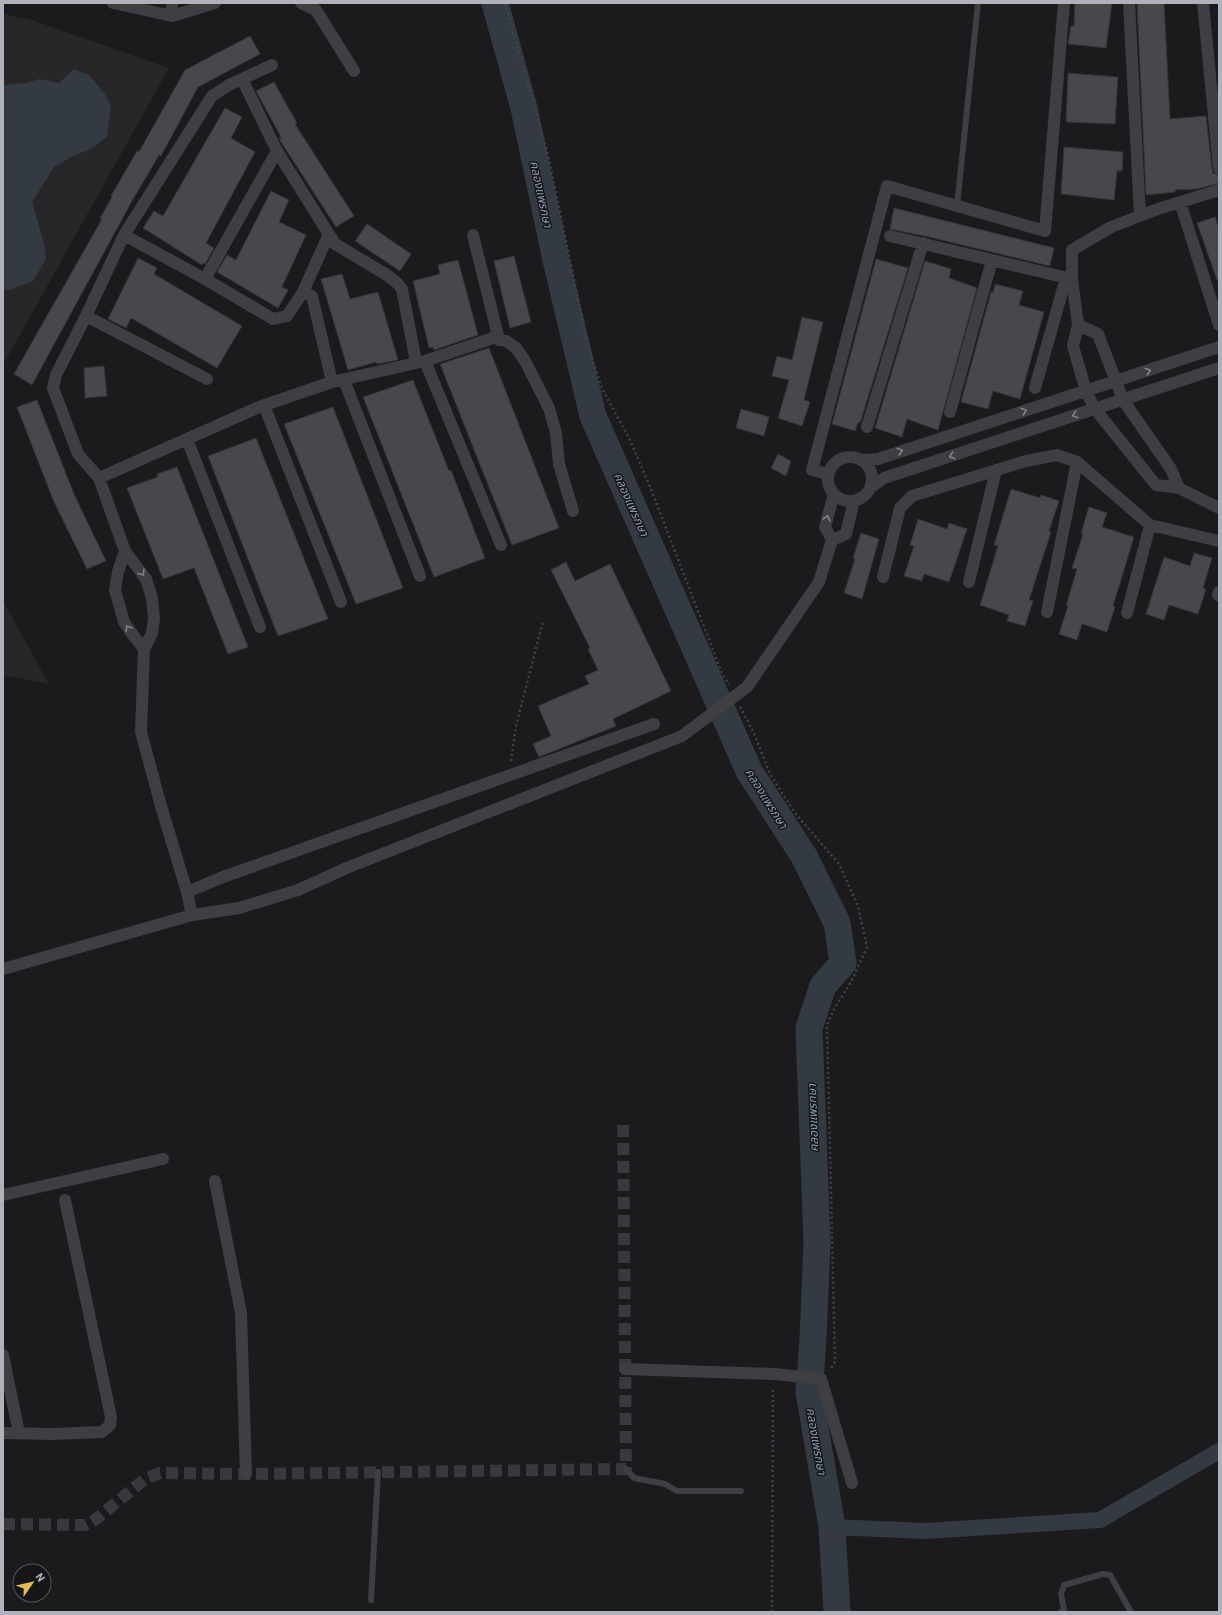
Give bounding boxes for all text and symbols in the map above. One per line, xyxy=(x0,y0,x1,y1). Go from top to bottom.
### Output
water label: คลองแพรกษา xyxy=(528,159,556,230)
one-way arrow xyxy=(1144,367,1151,375)
one-way arrow xyxy=(1020,407,1027,416)
one-way arrow xyxy=(1072,410,1079,419)
one-way arrow xyxy=(897,448,904,456)
one-way arrow xyxy=(949,451,956,459)
water label: คลองแพรกษา xyxy=(612,470,653,539)
one-way arrow xyxy=(822,515,831,522)
one-way arrow xyxy=(137,569,145,576)
one-way arrow xyxy=(125,625,132,632)
water label: คลองแพรกษา xyxy=(743,765,792,832)
water label: คลองแพรกษา xyxy=(804,1083,820,1152)
water label: คลองแพรกษา xyxy=(804,1406,830,1477)
north arrow xyxy=(12,1563,52,1603)
text: N xyxy=(33,1570,48,1584)

